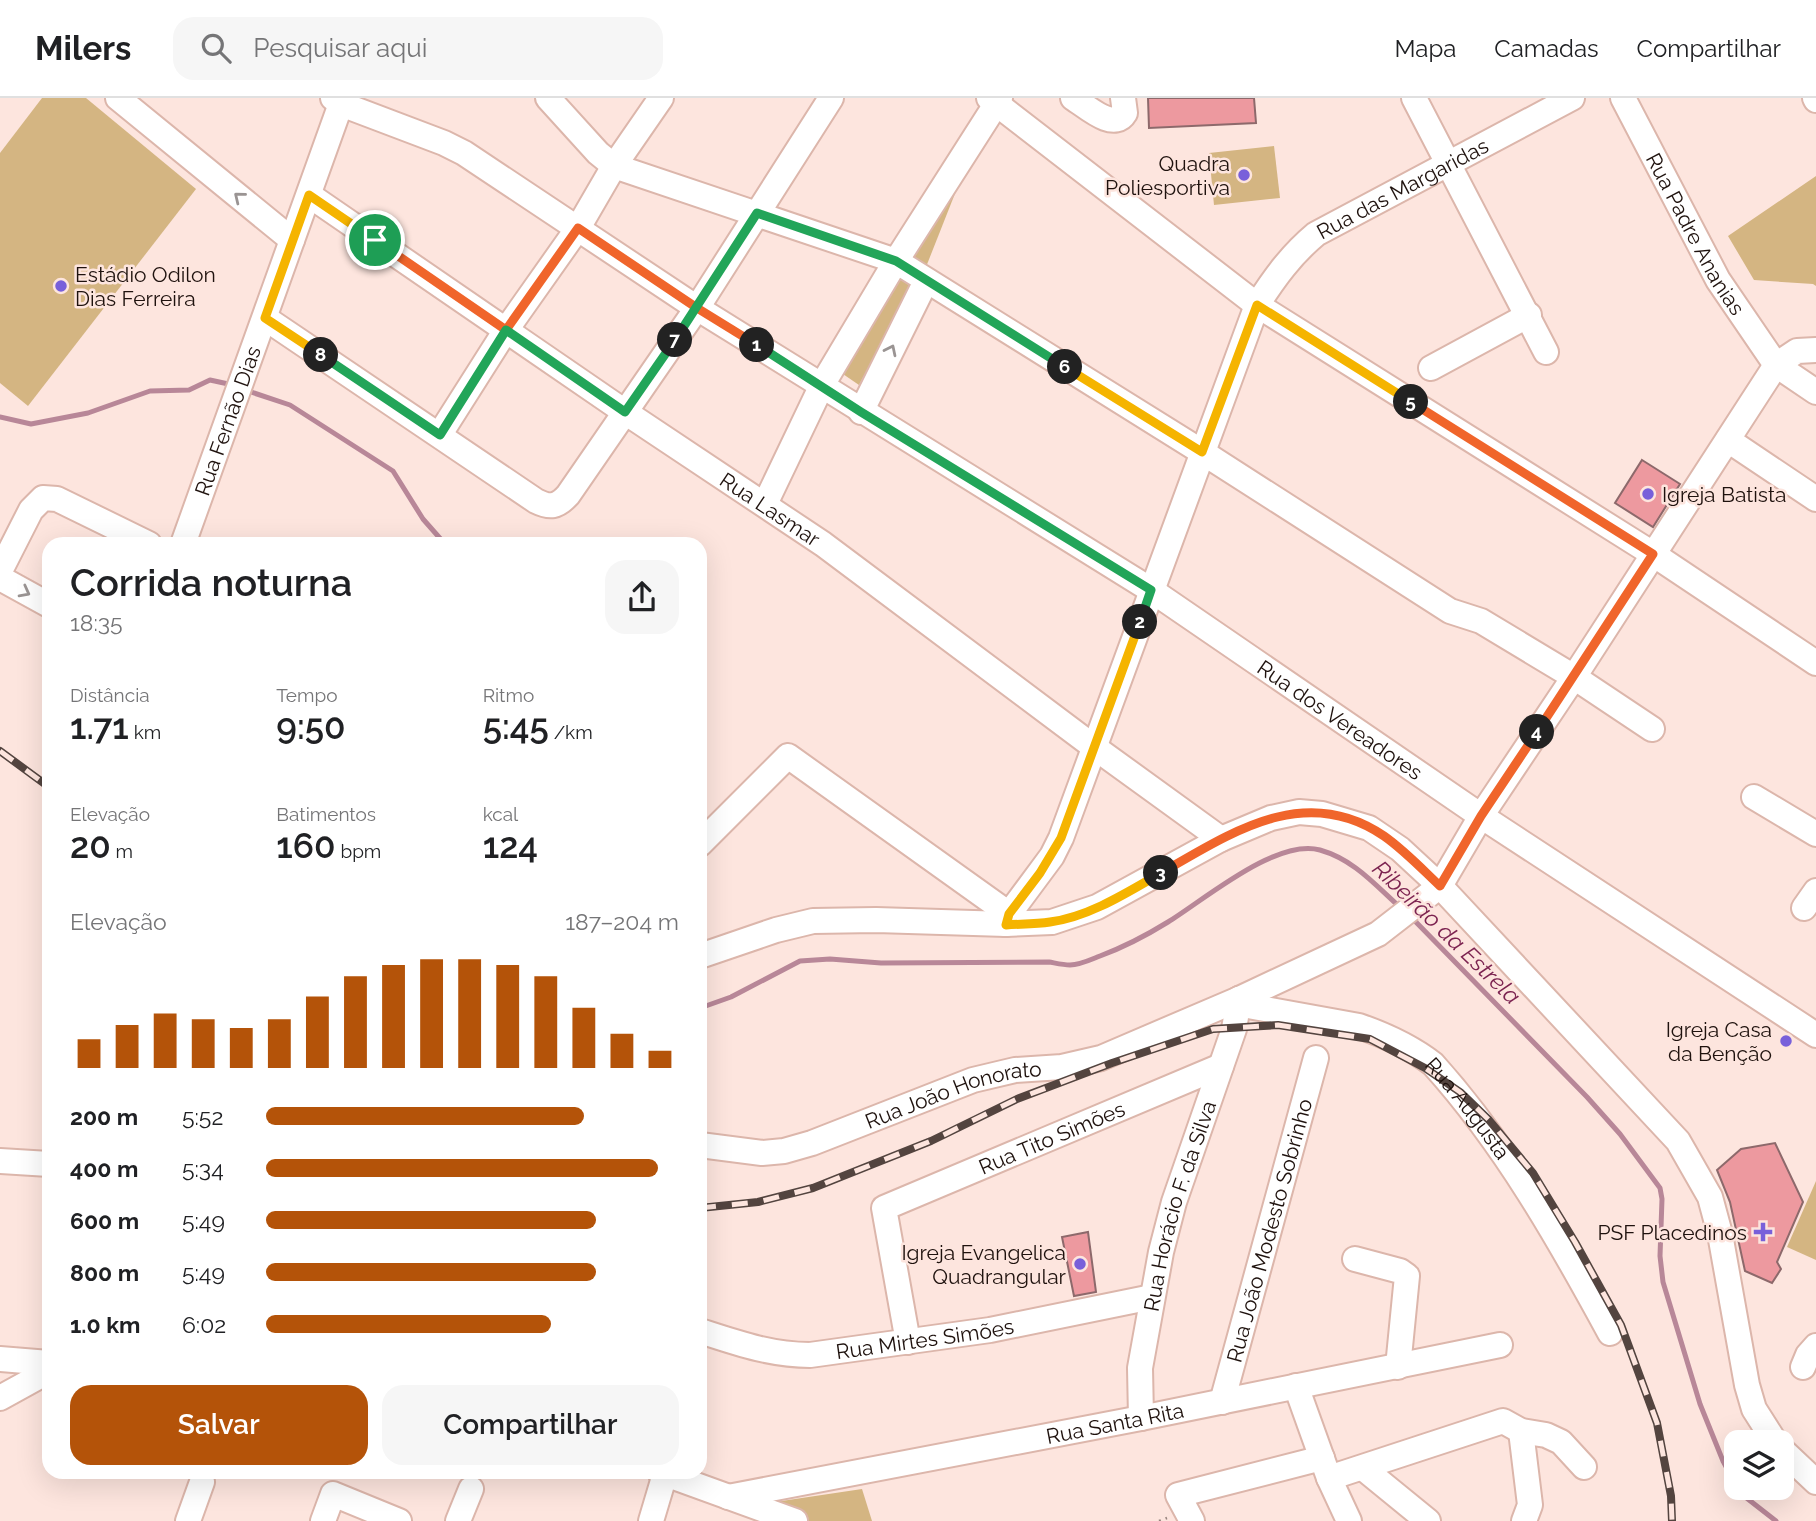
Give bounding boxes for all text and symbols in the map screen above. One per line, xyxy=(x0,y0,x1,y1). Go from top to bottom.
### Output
search box xyxy=(173,17,663,80)
text: Milers xyxy=(35,29,131,68)
icon: search xyxy=(197,29,235,67)
text: Pesquisar aqui xyxy=(253,33,427,63)
text: Mapa xyxy=(1394,34,1456,63)
text: Camadas xyxy=(1494,34,1599,63)
text: Compartilhar xyxy=(1637,34,1781,63)
street label: Rua das Margaridas xyxy=(1312,132,1492,244)
street label: Rua Padre Ananias xyxy=(1641,149,1750,319)
place label: Quadra Poliesportiva xyxy=(1105,151,1230,200)
marker: Quadra Poliesportiva xyxy=(1236,167,1252,183)
one-way arrow xyxy=(234,193,247,205)
pin xyxy=(345,210,405,270)
icon: arrive xyxy=(356,221,394,259)
place label: Estádio Odilon Dias Ferreira xyxy=(75,262,216,311)
marker: Estádio Odilon Dias Ferreira xyxy=(53,278,69,294)
pin: 7 xyxy=(658,322,692,358)
text: 7 xyxy=(669,328,680,350)
pin: 1 xyxy=(740,328,774,362)
text: 1 xyxy=(752,333,761,355)
pin: 8 xyxy=(304,338,338,372)
street label: Rua Fernão Dias xyxy=(189,343,266,499)
text: 8 xyxy=(315,343,326,365)
one-way arrow xyxy=(883,345,897,358)
pin: 6 xyxy=(1048,350,1082,384)
text: 6 xyxy=(1059,355,1070,377)
pin: 5 xyxy=(1394,384,1428,420)
text: 5 xyxy=(1405,390,1416,412)
street label: Rua Lasmar xyxy=(716,467,826,551)
place label: Igreja Batista xyxy=(1662,482,1787,507)
marker: Igreja Batista xyxy=(1640,486,1656,502)
text: Corrida noturna xyxy=(70,560,352,605)
button: share xyxy=(605,560,679,634)
one-way arrow xyxy=(17,584,30,597)
pin: 2 xyxy=(1122,604,1158,640)
text: 18:35 xyxy=(70,609,123,636)
text: 2 xyxy=(1134,610,1145,632)
street label: Rua dos Vereadores xyxy=(1253,654,1427,785)
text: Distância xyxy=(70,684,150,706)
text: Tempo xyxy=(276,684,337,706)
text: Ritmo xyxy=(483,684,534,706)
text: 1.71 xyxy=(70,706,129,747)
text: 9:50 xyxy=(276,706,346,747)
text: 5:45 xyxy=(483,706,549,747)
pin: 4 xyxy=(1520,714,1554,750)
text: 4 xyxy=(1531,720,1542,742)
text: km xyxy=(129,721,161,743)
text: /km xyxy=(549,721,593,743)
text: Elevação xyxy=(70,803,150,825)
text: Batimentos xyxy=(276,803,376,825)
text: kcal xyxy=(483,803,518,825)
text: 20 xyxy=(70,825,111,866)
text: 160 xyxy=(276,825,336,866)
text: 124 xyxy=(483,825,538,866)
text: m xyxy=(111,840,133,862)
text: bpm xyxy=(336,840,381,862)
water label: Ribeirão da Estrela xyxy=(1368,855,1527,1009)
pin: 3 xyxy=(1144,856,1178,890)
text: 3 xyxy=(1155,861,1166,883)
text: Elevação xyxy=(70,908,167,935)
text: 187–204 m xyxy=(565,908,679,935)
place label: Igreja Casa da Benção xyxy=(1666,1017,1772,1066)
marker: Igreja Casa da Benção xyxy=(1778,1033,1794,1049)
street label: Rua Augusta xyxy=(1420,1052,1516,1164)
street label: Rua João Honorato xyxy=(861,1056,1042,1134)
street label: Rua Tito Simões xyxy=(975,1096,1128,1179)
street label: Rua João Modesto Sobrinho xyxy=(1221,1096,1317,1365)
street label: Rua Horácio F. da Silva xyxy=(1138,1097,1221,1313)
text: 200 m xyxy=(70,1103,138,1130)
text: 5:52 xyxy=(182,1103,223,1130)
text: 400 m xyxy=(70,1155,138,1182)
text: 5:34 xyxy=(182,1155,224,1182)
text: 600 m xyxy=(70,1207,139,1234)
text: 5:49 xyxy=(182,1207,225,1234)
place label: PSF Placedinos xyxy=(1597,1220,1747,1245)
marker: PSF Placedinos xyxy=(1753,1222,1773,1242)
place label: Igreja Evangelica Quadrangular xyxy=(902,1240,1067,1289)
marker: Igreja Evangelica Quadrangular xyxy=(1072,1256,1088,1272)
text: 800 m xyxy=(70,1259,139,1286)
text: 5:49 xyxy=(182,1259,225,1286)
text: 1.0 km xyxy=(70,1311,140,1338)
text: 6:02 xyxy=(182,1311,226,1338)
street label: Rua Mirtes Simões xyxy=(834,1313,1016,1364)
button: Salvar xyxy=(70,1385,368,1465)
button: Compartilhar xyxy=(382,1385,679,1465)
street label: Rua Santa Rita xyxy=(1044,1397,1186,1448)
map controls xyxy=(1724,1430,1794,1500)
button: layers xyxy=(1724,1430,1794,1500)

